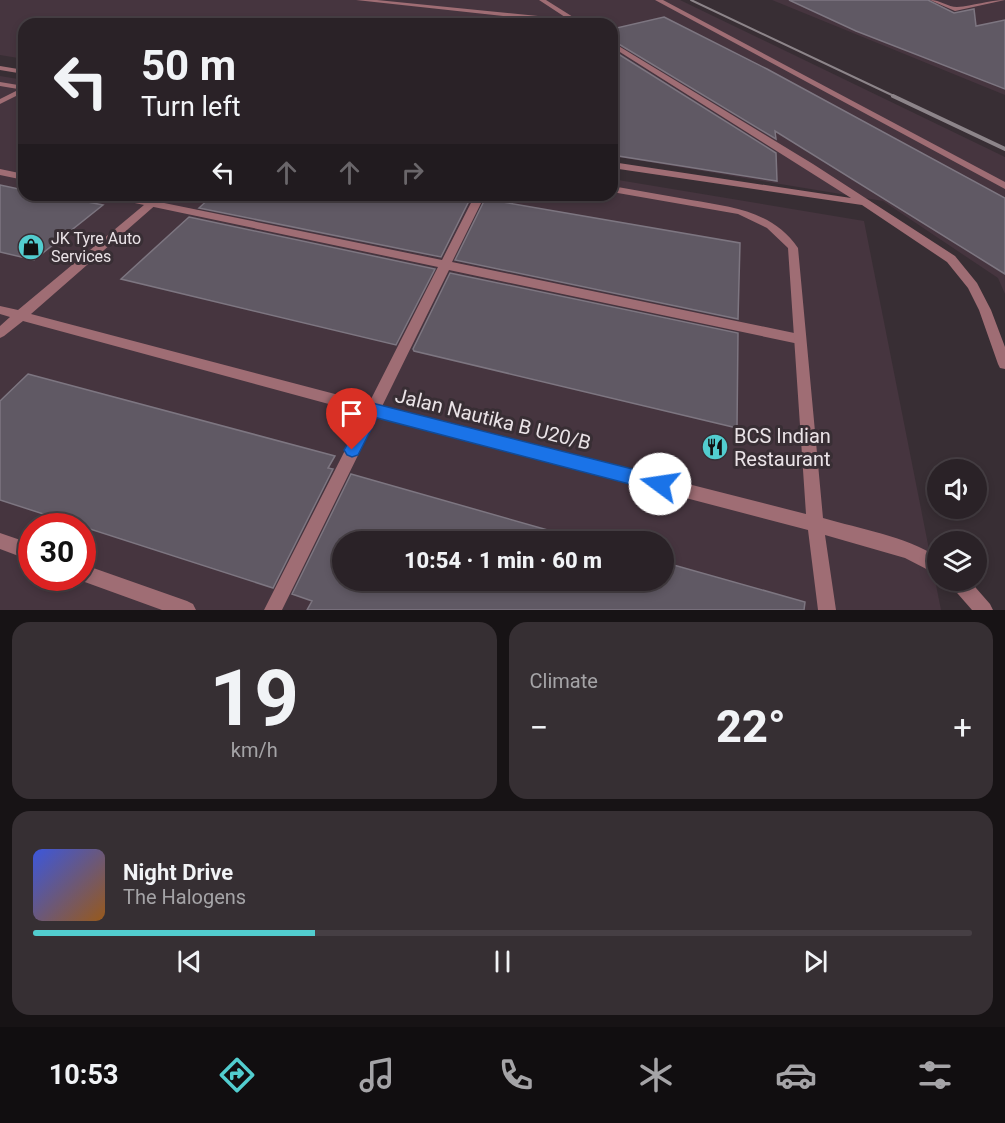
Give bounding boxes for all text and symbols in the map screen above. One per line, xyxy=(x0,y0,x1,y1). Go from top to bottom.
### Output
text: 50 m xyxy=(141,41,236,90)
icon: left xyxy=(42,42,120,120)
text: Turn left xyxy=(141,91,241,123)
icon: left xyxy=(207,156,240,189)
icon: ahead xyxy=(270,156,303,189)
icon: ahead xyxy=(333,156,366,189)
icon: right xyxy=(396,156,429,189)
place label: JK Tyre Auto Services xyxy=(51,229,141,266)
shop icon: JK Tyre Auto Services xyxy=(16,232,46,262)
street label: Jalan Nautika B U20/B xyxy=(393,383,593,455)
pin xyxy=(326,388,377,450)
icon: arrive xyxy=(335,397,368,430)
place label: BCS Indian Restaurant xyxy=(734,424,831,471)
restaurant icon: BCS Indian Restaurant xyxy=(700,432,730,462)
position arrow xyxy=(628,452,692,516)
map controls xyxy=(927,459,987,591)
button: sound xyxy=(927,459,987,519)
speed limit sign: 30 xyxy=(18,513,96,591)
button: layers xyxy=(927,531,987,591)
text: 10:54 · 1 min · 60 m xyxy=(404,548,602,573)
text: 19 xyxy=(209,653,299,744)
text: Climate xyxy=(530,669,598,693)
text: 22° xyxy=(716,700,786,753)
text: − xyxy=(530,708,548,747)
text: + xyxy=(953,708,972,747)
text: km/h xyxy=(231,738,278,762)
text: Night Drive xyxy=(123,860,233,885)
text: The Halogens xyxy=(123,885,246,909)
icon: previous xyxy=(173,945,206,978)
icon: pause xyxy=(486,945,519,978)
icon: next xyxy=(799,945,832,978)
icon: directions xyxy=(216,1054,258,1096)
icon: music xyxy=(356,1054,398,1096)
icon: phone xyxy=(495,1054,537,1096)
icon: climate xyxy=(635,1054,677,1096)
icon: car xyxy=(775,1054,817,1096)
icon: filters xyxy=(914,1054,956,1096)
text: 10:53 xyxy=(49,1059,118,1091)

